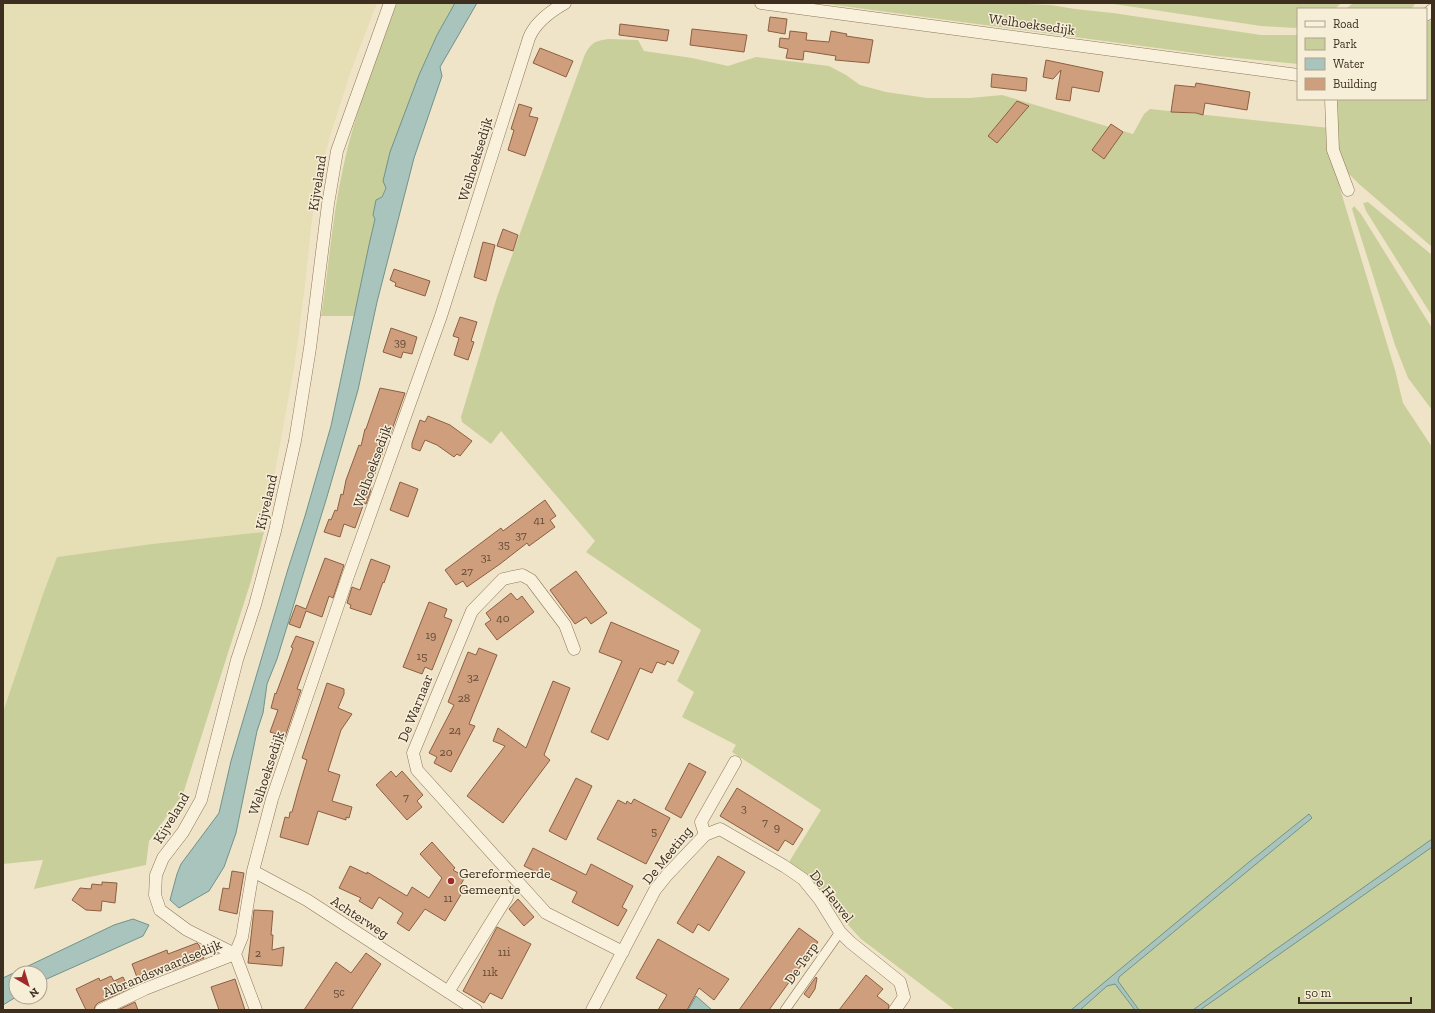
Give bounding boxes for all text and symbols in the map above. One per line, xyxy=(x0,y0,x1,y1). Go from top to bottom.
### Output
legend xyxy=(1297,8,1427,100)
street label: Welhoeksedijk xyxy=(988,10,1077,39)
text: Road xyxy=(1333,17,1359,31)
text: Park xyxy=(1333,37,1358,51)
text: Water xyxy=(1333,57,1365,71)
text: Building xyxy=(1333,77,1377,91)
street label: Welhoeksedijk xyxy=(455,114,496,203)
street label: Kijveland xyxy=(305,154,330,212)
house number: 39 xyxy=(394,335,406,349)
street label: Welhoeksedijk xyxy=(350,422,396,510)
street label: Kijveland xyxy=(252,473,281,531)
house number: 41 xyxy=(533,513,545,527)
house number: 37 xyxy=(515,528,527,542)
house number: 35 xyxy=(498,537,510,551)
house number: 31 xyxy=(481,550,492,564)
house number: 27 xyxy=(461,564,473,578)
house number: 40 xyxy=(496,611,510,625)
house number: 19 xyxy=(426,628,437,642)
house number: 15 xyxy=(417,649,427,663)
house number: 32 xyxy=(467,670,479,684)
street label: De Warnaar xyxy=(394,672,437,745)
house number: 28 xyxy=(458,691,470,705)
house number: 24 xyxy=(449,723,462,737)
street label: Welhoeksedijk xyxy=(245,729,288,817)
house number: 20 xyxy=(439,745,453,759)
street label: Kijveland xyxy=(150,790,193,847)
house number: 7 xyxy=(403,790,409,804)
house number: 3 xyxy=(741,801,747,815)
house number: 7 xyxy=(762,815,768,829)
house number: 9 xyxy=(774,820,780,834)
street label: De Meeting xyxy=(639,823,696,888)
house number: 5 xyxy=(651,824,657,838)
place label: Gereformeerde Gemeente xyxy=(459,865,551,898)
street label: De Heuvel xyxy=(806,867,857,926)
marker: Gereformeerde Gemeente xyxy=(446,876,456,886)
house number: 11 xyxy=(443,891,453,905)
street label: Achterweg xyxy=(328,892,392,943)
street label: Albrandswaardsedijk xyxy=(100,935,225,1001)
street label: De Terp xyxy=(781,939,822,988)
house number: 11i xyxy=(498,945,511,959)
house number: 2 xyxy=(255,946,261,960)
north arrow xyxy=(8,965,48,1005)
house number: 11k xyxy=(482,965,498,979)
scale bar xyxy=(1299,979,1411,1005)
text: N xyxy=(26,985,41,1001)
house number: 5c xyxy=(333,985,345,999)
text: 50 m xyxy=(1305,986,1332,1000)

